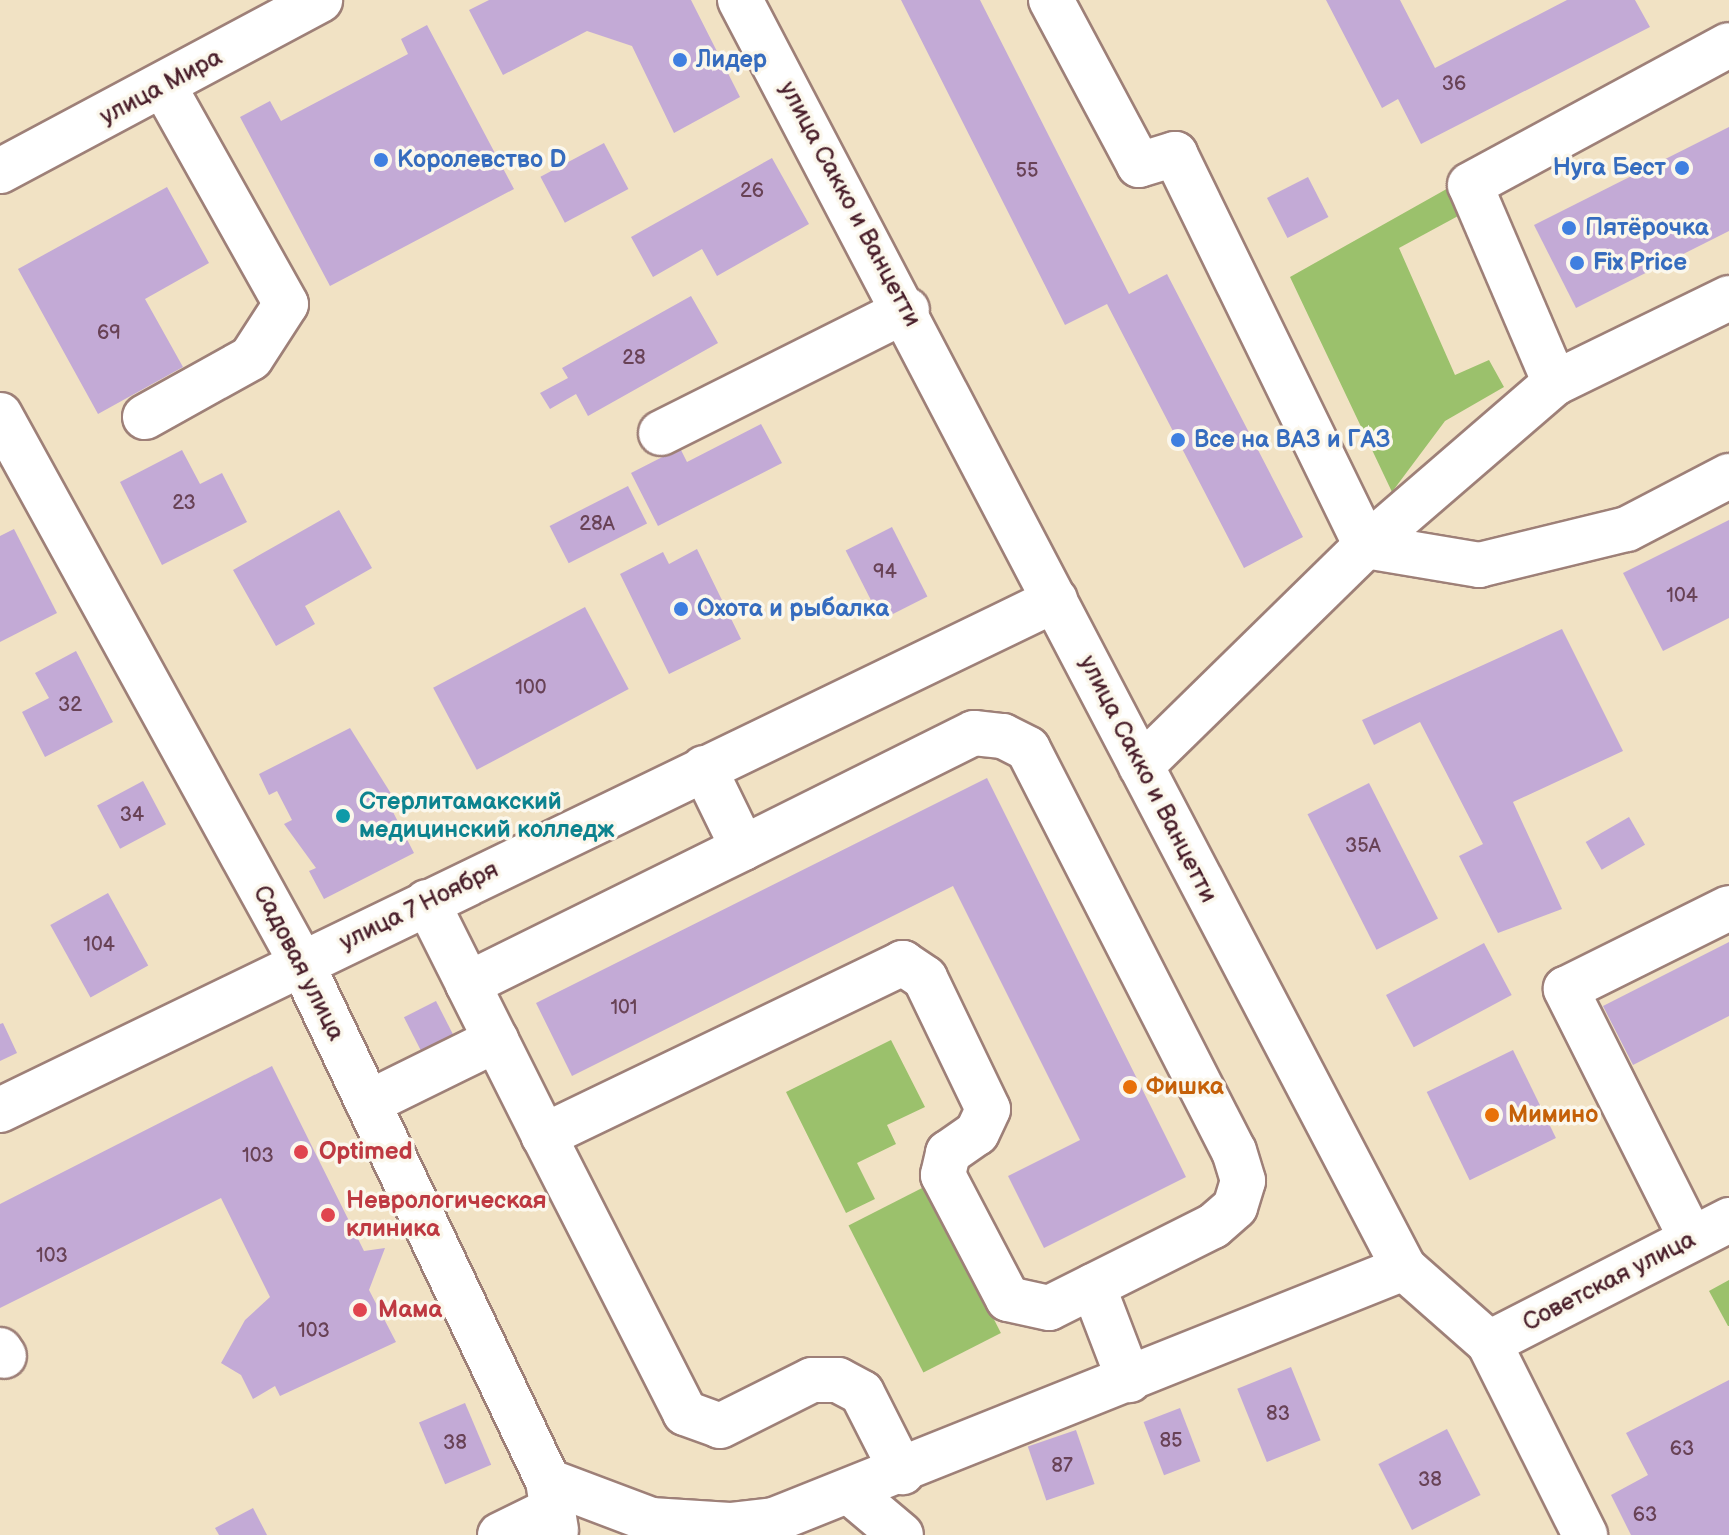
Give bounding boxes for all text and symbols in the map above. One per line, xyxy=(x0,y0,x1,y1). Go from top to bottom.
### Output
street label: улица Мира xyxy=(95,43,227,131)
place label: Лидер xyxy=(696,46,767,74)
marker: Лидер xyxy=(671,51,689,69)
house number: 36 xyxy=(1442,72,1466,96)
street label: улица Сакко и Ванцетти xyxy=(773,76,927,332)
place label: Королевство D xyxy=(397,146,566,174)
marker: Королевство D xyxy=(372,151,390,169)
place label: Нуга Бест xyxy=(1553,154,1666,182)
house number: 55 xyxy=(1016,159,1038,183)
marker: Нуга Бест xyxy=(1673,159,1691,177)
house number: 26 xyxy=(740,179,764,203)
place label: Пятёрочка xyxy=(1585,214,1709,242)
marker: Пятёрочка xyxy=(1560,219,1578,237)
place label: Fix Price xyxy=(1593,249,1687,277)
marker: Fix Price xyxy=(1568,254,1586,272)
house number: 69 xyxy=(97,321,121,345)
house number: 28 xyxy=(622,346,646,370)
place label: Все на ВАЗ и ГАЗ xyxy=(1194,426,1390,454)
marker: Все на ВАЗ и ГАЗ xyxy=(1169,431,1187,449)
house number: 23 xyxy=(172,491,196,515)
house number: 28А xyxy=(579,512,615,536)
house number: 94 xyxy=(873,560,897,584)
house number: 104 xyxy=(1666,584,1698,608)
place label: Охота и рыбалка xyxy=(697,595,889,623)
marker: Охота и рыбалка xyxy=(672,600,690,618)
street label: улица Сакко и Ванцетти xyxy=(1073,651,1223,907)
house number: 100 xyxy=(515,676,547,700)
house number: 32 xyxy=(58,693,82,717)
place label: Стерлитамакский медицинский колледж xyxy=(359,788,614,844)
house number: 34 xyxy=(120,803,144,827)
marker: Стерлитамакский медицинский колледж xyxy=(334,807,352,825)
house number: 35А xyxy=(1345,834,1381,858)
street label: улица 7 Ноября xyxy=(334,855,504,957)
street label: Садовая улица xyxy=(247,881,351,1045)
house number: 104 xyxy=(83,933,115,957)
house number: 101 xyxy=(610,996,638,1020)
place label: Фишка xyxy=(1146,1073,1224,1101)
marker: Фишка xyxy=(1121,1078,1139,1096)
place label: Мимино xyxy=(1508,1101,1598,1129)
marker: Мимино xyxy=(1483,1106,1501,1124)
place label: Optimed xyxy=(319,1138,413,1166)
marker: Optimed xyxy=(290,1141,312,1163)
house number: 103 xyxy=(242,1144,274,1168)
place label: Неврологическая клиника xyxy=(346,1187,547,1243)
marker: Неврологическая клиника xyxy=(317,1204,339,1226)
street label: Советская улица xyxy=(1518,1225,1700,1337)
house number: 103 xyxy=(36,1244,68,1268)
place label: Мама xyxy=(378,1296,442,1324)
marker: Мама xyxy=(349,1299,371,1321)
house number: 103 xyxy=(298,1319,330,1343)
house number: 83 xyxy=(1266,1402,1290,1426)
house number: 85 xyxy=(1159,1429,1183,1453)
house number: 38 xyxy=(443,1431,467,1455)
house number: 63 xyxy=(1670,1437,1694,1461)
house number: 87 xyxy=(1051,1454,1073,1478)
house number: 38 xyxy=(1418,1468,1442,1492)
house number: 63 xyxy=(1633,1503,1657,1527)

